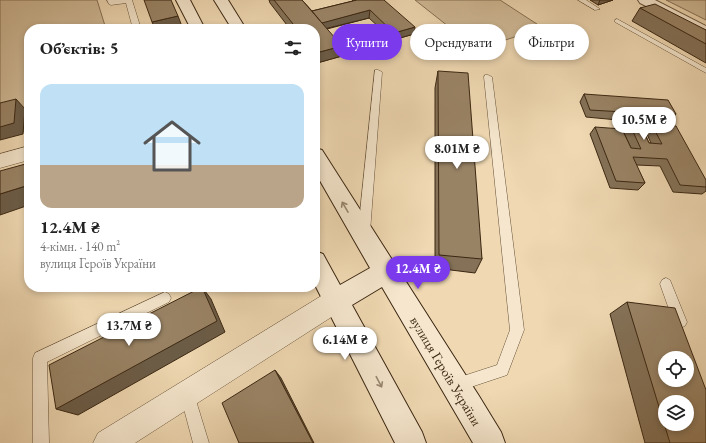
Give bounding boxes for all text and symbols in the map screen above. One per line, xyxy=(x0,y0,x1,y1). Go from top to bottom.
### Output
chip: Купити xyxy=(332,24,402,60)
chip: Орендувати xyxy=(410,24,506,60)
chip: Фільтри xyxy=(514,24,589,60)
text: Об’єктів: 5 xyxy=(40,37,119,59)
icon: filters xyxy=(282,37,304,59)
pin: 10.5M ₴ xyxy=(607,107,681,141)
icon: home xyxy=(136,110,208,182)
text: 10.5M ₴ xyxy=(621,111,667,128)
pin: 8.01M ₴ xyxy=(420,136,494,170)
text: 8.01M ₴ xyxy=(434,140,480,157)
one-way arrow xyxy=(341,201,349,213)
text: 12.4M ₴ xyxy=(40,216,100,238)
text: 4-кімн. · 140 m² xyxy=(40,238,120,255)
text: вулиця Героїв України xyxy=(40,255,156,272)
pin: 12.4M ₴ xyxy=(381,256,455,290)
text: 12.4M ₴ xyxy=(395,260,441,277)
pin: 13.7M ₴ xyxy=(92,313,166,347)
street label: вулиця Героїв України xyxy=(406,313,486,430)
text: 13.7M ₴ xyxy=(106,317,152,334)
pin: 6.14M ₴ xyxy=(308,327,382,361)
text: 6.14M ₴ xyxy=(322,331,368,348)
map controls xyxy=(658,351,694,431)
button: locate xyxy=(658,351,694,387)
one-way arrow xyxy=(375,376,383,388)
button: layers xyxy=(658,395,694,431)

